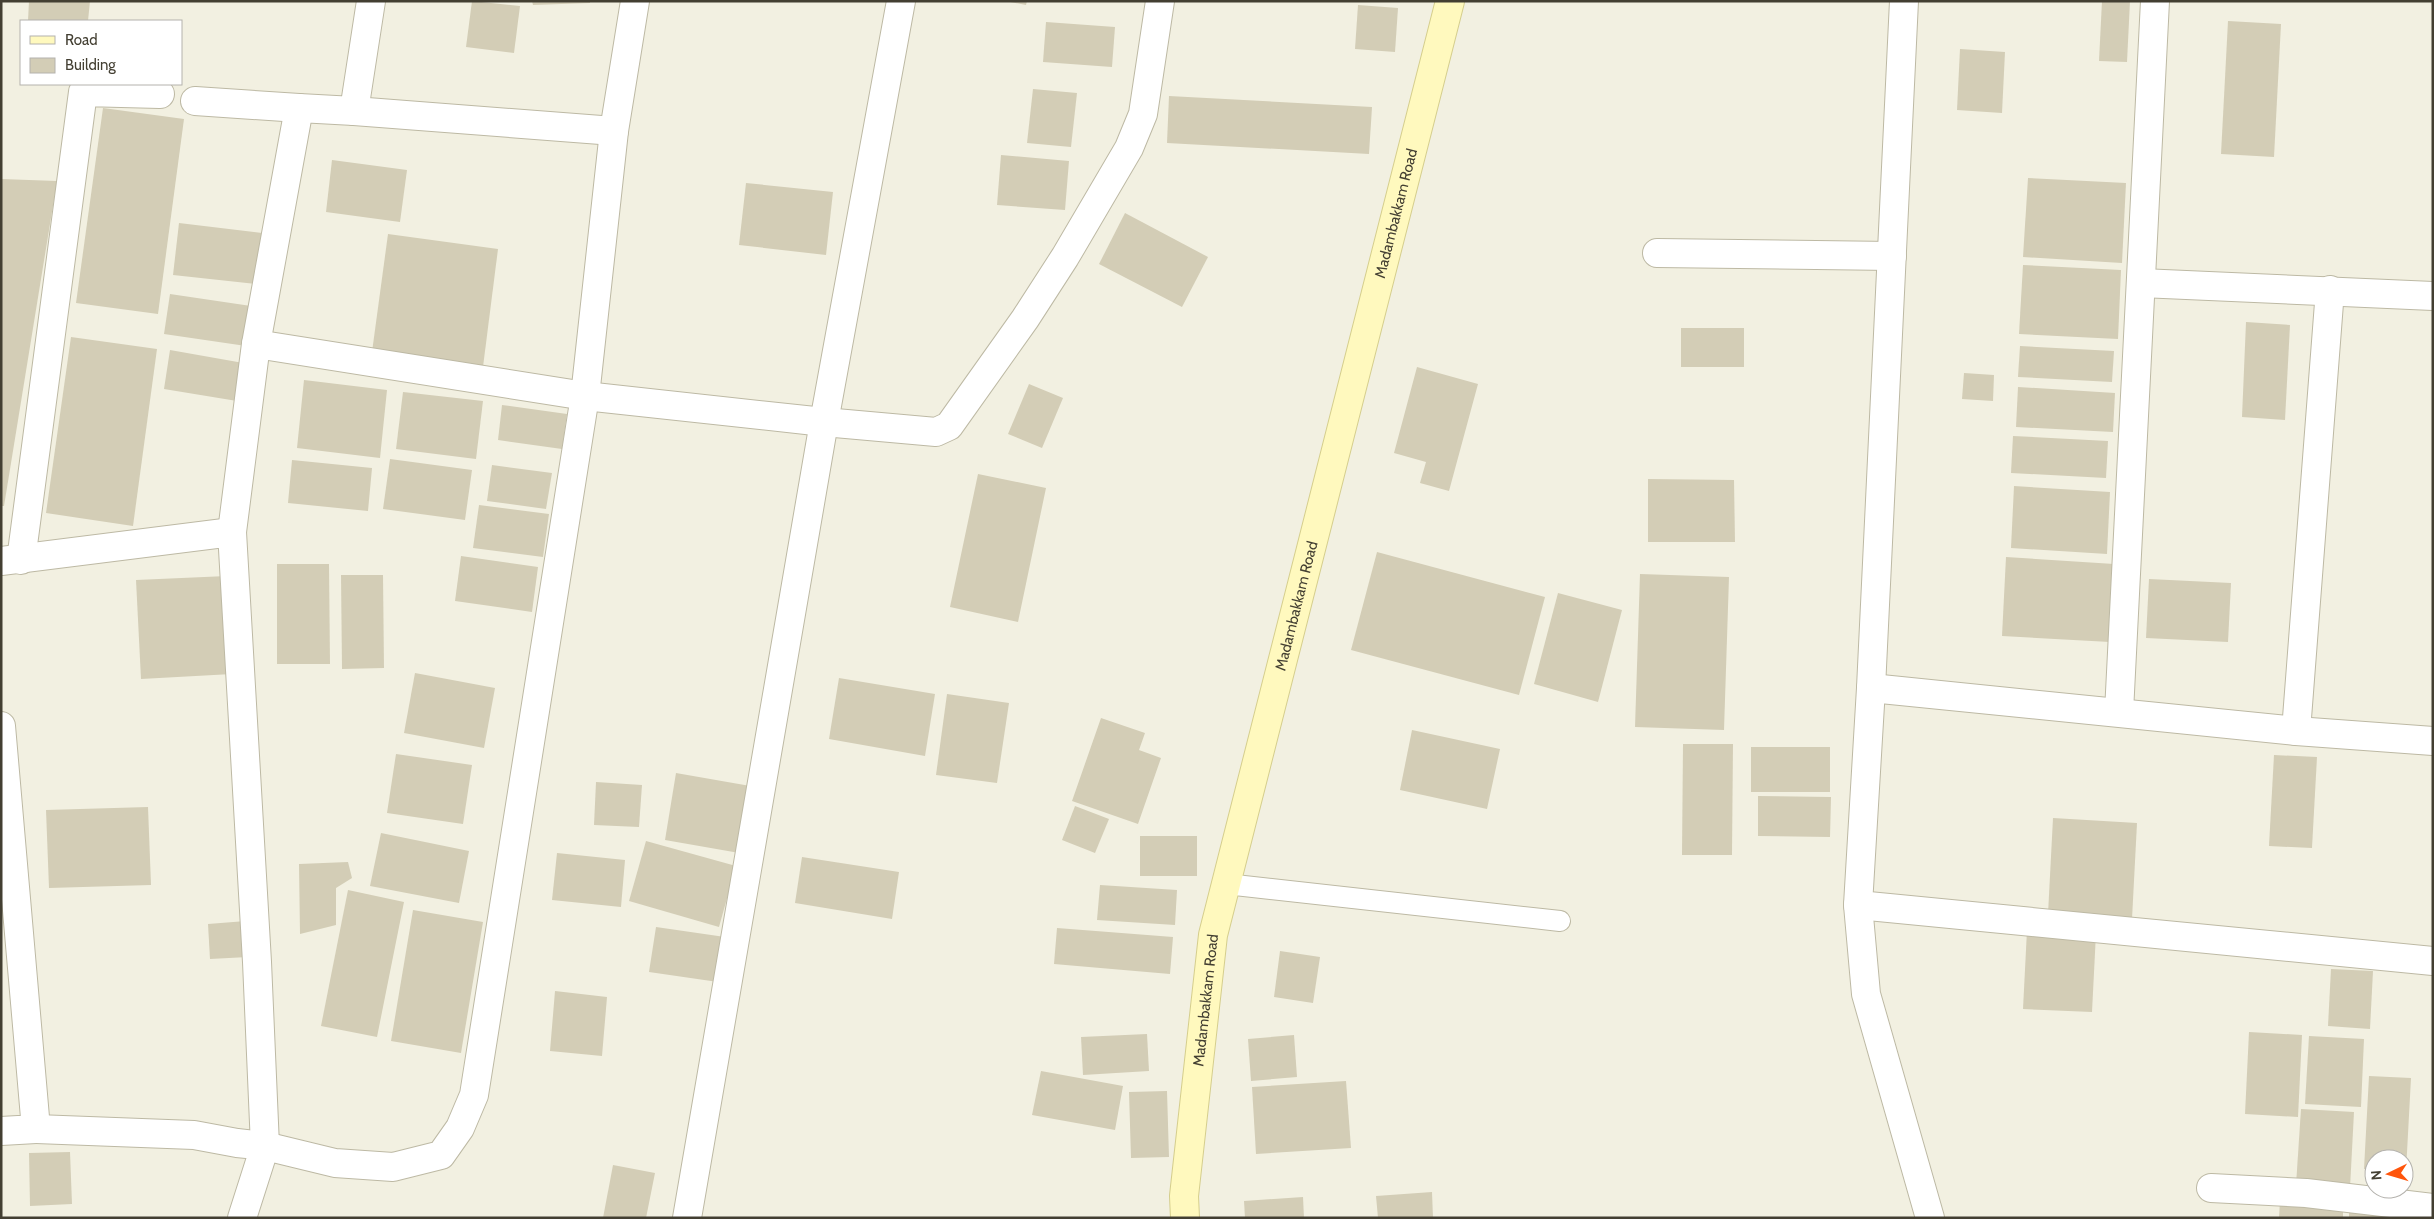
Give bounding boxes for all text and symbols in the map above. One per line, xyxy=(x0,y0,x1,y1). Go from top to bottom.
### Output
legend xyxy=(20,20,182,85)
text: Road xyxy=(65,31,98,49)
text: Building xyxy=(65,56,116,74)
street label: Madambakkam Road xyxy=(1371,147,1421,280)
street label: Madambakkam Road xyxy=(1271,539,1322,673)
street label: Madambakkam Road xyxy=(1189,933,1222,1067)
north arrow xyxy=(2364,1149,2414,1199)
text: N xyxy=(2367,1169,2385,1181)

